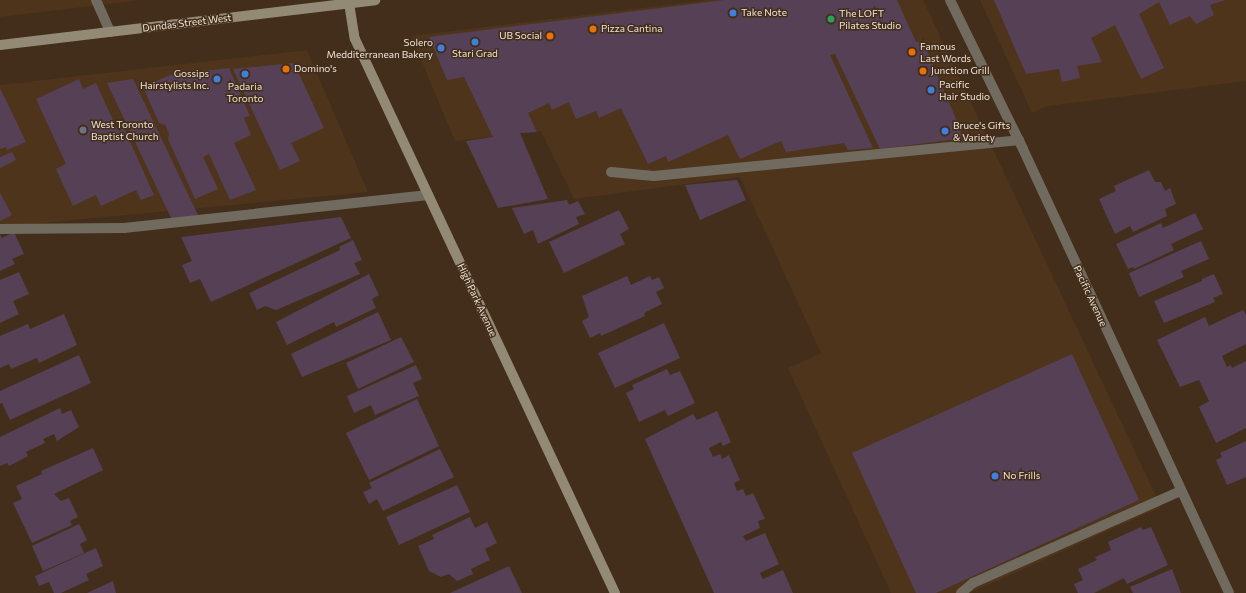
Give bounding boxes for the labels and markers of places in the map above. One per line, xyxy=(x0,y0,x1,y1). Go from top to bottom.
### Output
place label: Take Note xyxy=(741,7,787,19)
place label: The LOFT Pilates Studio xyxy=(839,7,901,30)
marker: Take Note xyxy=(728,8,738,18)
marker: The LOFT Pilates Studio xyxy=(826,14,836,24)
place label: Pizza Cantina xyxy=(601,23,662,35)
marker: Pizza Cantina xyxy=(588,24,598,34)
place label: UB Social xyxy=(499,30,542,42)
marker: UB Social xyxy=(545,31,555,41)
place label: Solero Medditerranean Bakery xyxy=(326,36,433,60)
marker: Stari Grad xyxy=(470,37,480,47)
place label: Famous Last Words xyxy=(920,40,971,64)
marker: Solero Medditerranean Bakery xyxy=(436,43,446,53)
marker: Famous Last Words xyxy=(907,47,917,57)
place label: Stari Grad xyxy=(452,48,498,60)
place label: Domino's xyxy=(294,63,337,75)
marker: Domino's xyxy=(281,64,291,74)
place label: Junction Grill xyxy=(931,65,989,77)
marker: Junction Grill xyxy=(918,66,928,76)
place label: Gossips Hairstylists Inc. xyxy=(140,67,209,90)
marker: Padaria Toronto xyxy=(240,69,250,79)
marker: Gossips Hairstylists Inc. xyxy=(212,74,222,84)
place label: Pacific Hair Studio xyxy=(939,78,990,102)
place label: Padaria Toronto xyxy=(226,80,264,104)
marker: Pacific Hair Studio xyxy=(926,85,936,95)
place label: West Toronto Baptist Church xyxy=(91,118,158,142)
place label: Bruce's Gifts & Variety xyxy=(953,119,1010,142)
marker: West Toronto Baptist Church xyxy=(78,125,88,135)
marker: Bruce's Gifts & Variety xyxy=(940,126,950,136)
place label: No Frills xyxy=(1003,470,1040,482)
marker: No Frills xyxy=(990,471,1000,481)

